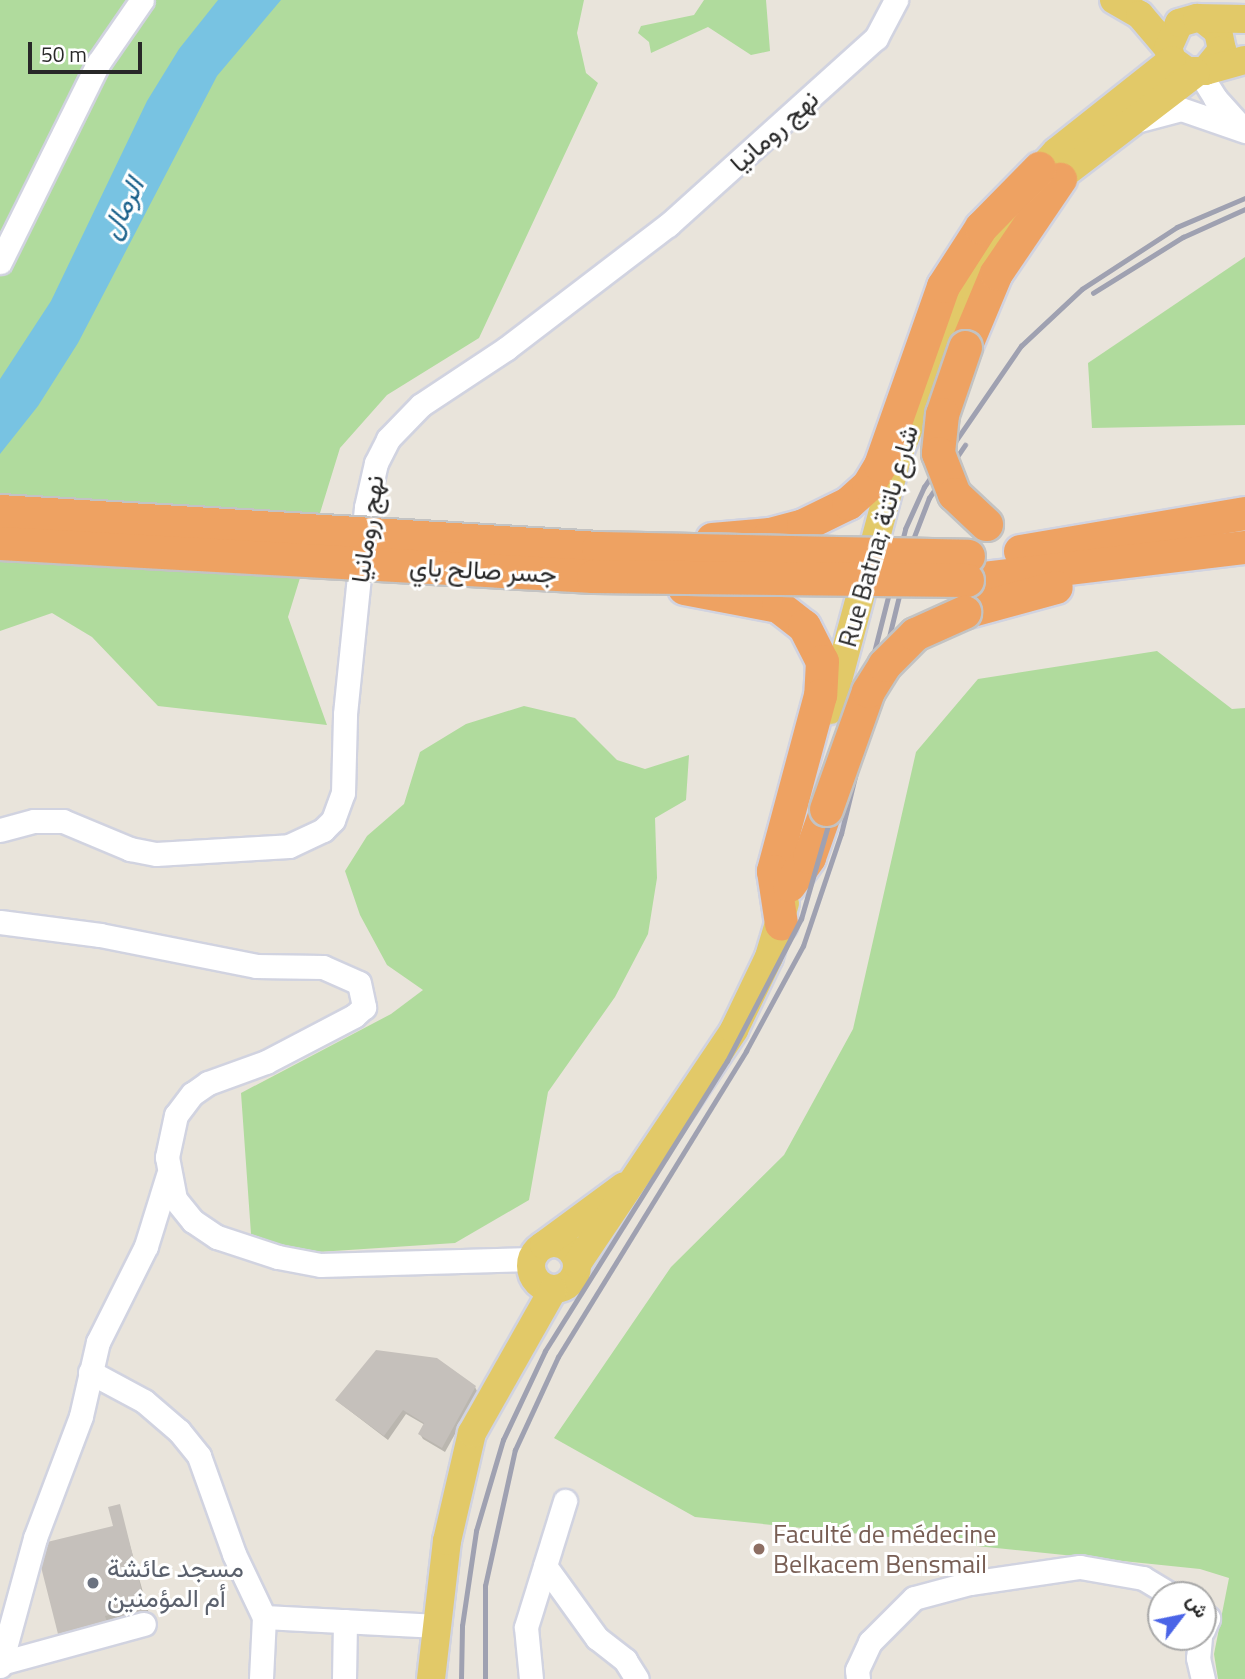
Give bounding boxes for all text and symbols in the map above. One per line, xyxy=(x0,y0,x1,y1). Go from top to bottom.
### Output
scale bar xyxy=(32,28,145,72)
text: 50 m xyxy=(41,38,87,70)
street label: نهج رومانيا xyxy=(723,83,825,179)
water label: الرمال xyxy=(93,172,151,244)
street label: Rue Batna; شارع باتنة xyxy=(831,422,925,650)
street label: نهج رومانيا xyxy=(344,473,390,585)
street label: جسر صالح باي xyxy=(408,551,558,589)
place label: Faculté de médecine Belkacem Bensmail xyxy=(773,1518,996,1580)
marker: Faculté de médecine Belkacem Bensmail xyxy=(751,1541,767,1557)
place label: مسجد عائشة أم المؤمنين xyxy=(107,1552,244,1614)
marker: مسجد عائشة أم المؤمنين xyxy=(85,1575,101,1591)
north arrow xyxy=(1147,1581,1217,1651)
text: ش xyxy=(1180,1588,1217,1623)

